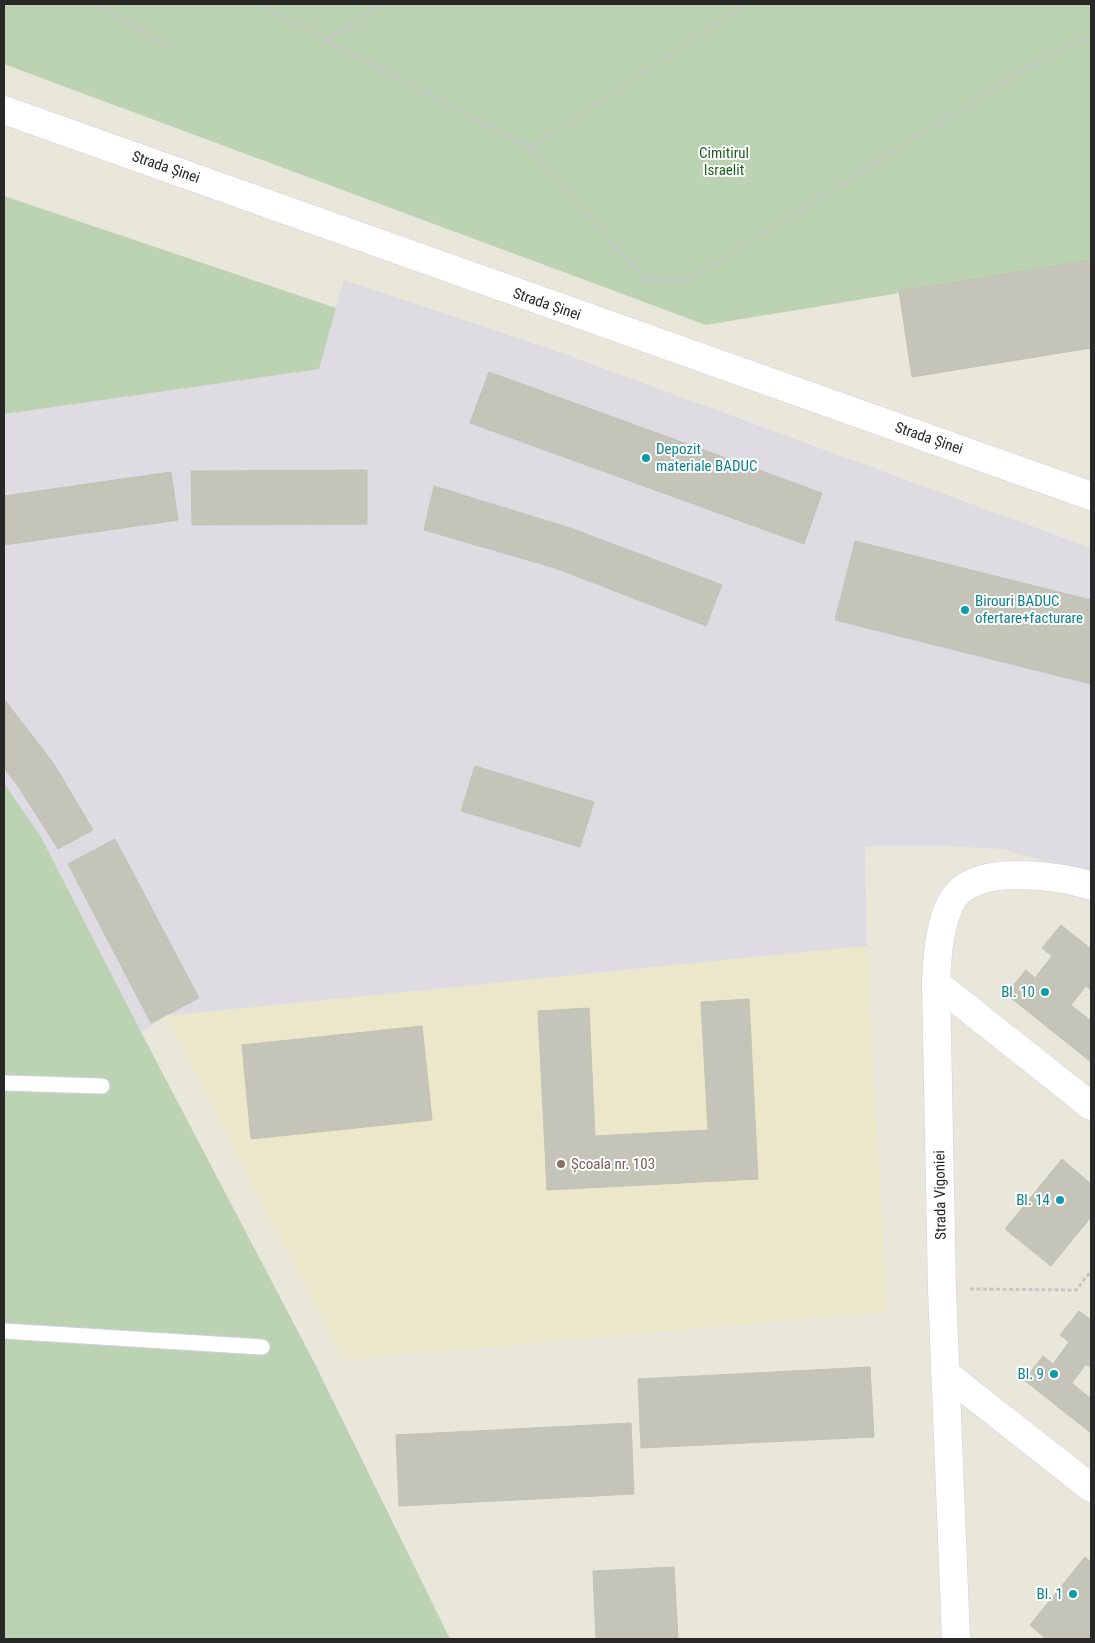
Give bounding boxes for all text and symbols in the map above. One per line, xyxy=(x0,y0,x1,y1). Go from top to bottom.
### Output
park label: Cimitirul Israelit xyxy=(699,144,749,179)
street label: Strada Șinei xyxy=(130,147,202,187)
street label: Strada Șinei xyxy=(511,284,583,324)
street label: Strada Șinei xyxy=(893,418,965,458)
place label: Depozit materiale BADUC xyxy=(656,440,757,475)
marker: Depozit materiale BADUC xyxy=(640,452,652,464)
place label: Birouri BADUC ofertare+facturare xyxy=(975,592,1083,627)
marker: Birouri BADUC ofertare+facturare xyxy=(959,604,971,616)
place label: Bl. 10 xyxy=(1001,983,1035,1001)
marker: Bl. 10 xyxy=(1039,986,1051,998)
street label: Strada Vigoniei xyxy=(930,1150,950,1240)
place label: Școala nr. 103 xyxy=(571,1155,655,1173)
marker: Școala nr. 103 xyxy=(555,1158,567,1170)
place label: Bl. 14 xyxy=(1016,1191,1050,1209)
marker: Bl. 14 xyxy=(1054,1194,1066,1206)
place label: Bl. 9 xyxy=(1018,1365,1044,1383)
marker: Bl. 9 xyxy=(1048,1368,1060,1380)
place label: Bl. 1 xyxy=(1037,1585,1063,1603)
marker: Bl. 1 xyxy=(1067,1588,1079,1600)

